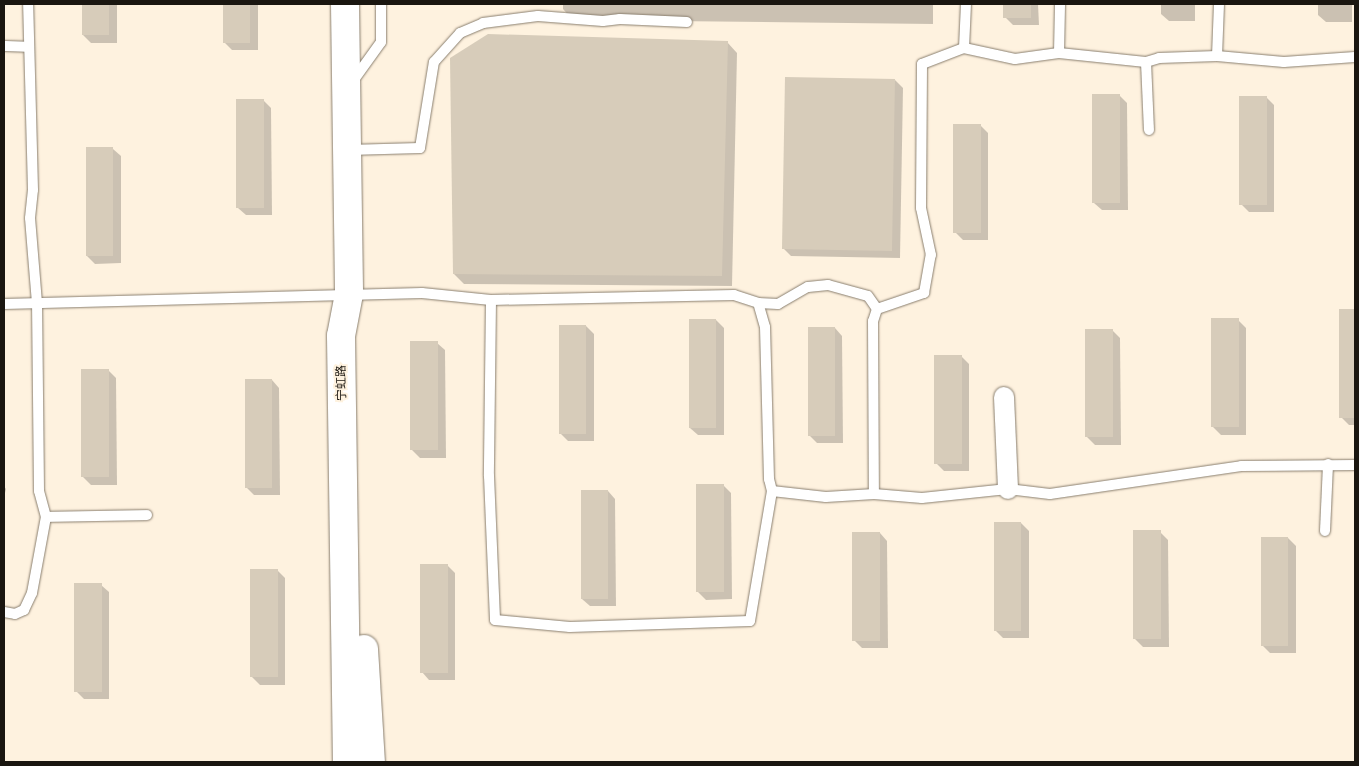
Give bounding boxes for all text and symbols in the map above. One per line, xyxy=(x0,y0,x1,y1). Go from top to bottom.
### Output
street label: 宁虹路 xyxy=(334,365,350,401)

